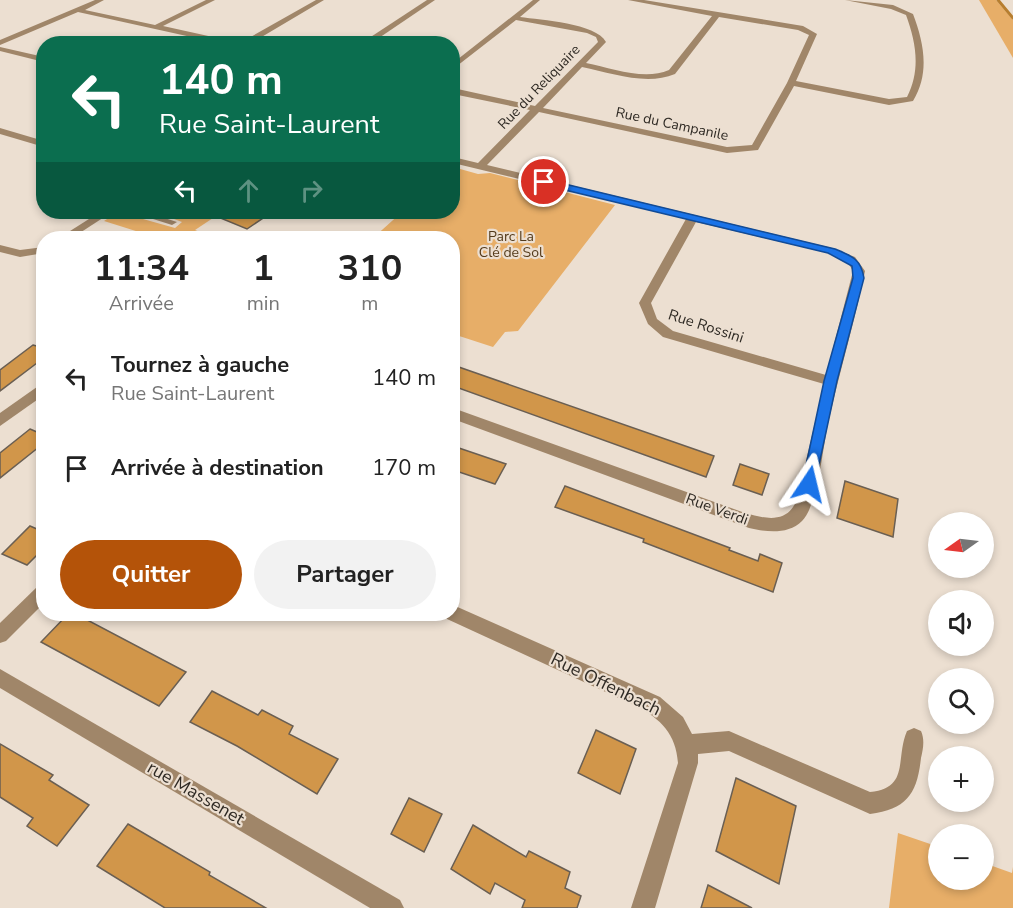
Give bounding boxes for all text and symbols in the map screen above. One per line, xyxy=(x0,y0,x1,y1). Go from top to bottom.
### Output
street label: Rue du Reliquaire xyxy=(494,40,584,134)
text: 140 m xyxy=(159,52,283,109)
icon: left xyxy=(60,60,138,138)
street label: Rue du Campanile xyxy=(614,103,730,145)
text: Rue Saint-Laurent xyxy=(159,106,379,143)
pin xyxy=(518,156,569,207)
icon: arrive xyxy=(527,165,560,198)
icon: left xyxy=(169,174,202,207)
icon: ahead xyxy=(232,174,265,207)
icon: right xyxy=(295,174,328,207)
park label: Parc La Clé de Sol xyxy=(479,227,544,262)
text: 11:34 xyxy=(94,244,189,293)
text: 1 xyxy=(252,244,274,293)
text: 310 xyxy=(337,244,402,293)
text: Arrivée xyxy=(109,290,174,317)
text: min xyxy=(247,290,280,317)
text: m xyxy=(361,290,378,317)
street label: Rue Rossini xyxy=(666,304,746,348)
text: Tournez à gauche xyxy=(111,350,289,380)
icon: left xyxy=(60,362,93,395)
text: 140 m xyxy=(372,363,436,393)
text: Rue Saint-Laurent xyxy=(111,380,274,407)
icon: arrive xyxy=(60,452,93,485)
position arrow xyxy=(777,452,841,516)
text: Arrivée à destination xyxy=(111,453,324,483)
text: 170 m xyxy=(372,453,436,483)
street label: Rue Verdi xyxy=(683,488,751,530)
north arrow xyxy=(928,512,994,578)
map controls xyxy=(928,512,994,890)
button: Quitter xyxy=(60,540,242,609)
button: Partager xyxy=(254,540,436,609)
button: sound xyxy=(928,590,994,656)
street label: Rue Offenbach xyxy=(547,647,665,721)
button: search xyxy=(928,668,994,734)
button: + xyxy=(928,746,994,812)
street label: rue Massenet xyxy=(143,755,250,831)
button: − xyxy=(928,824,994,890)

